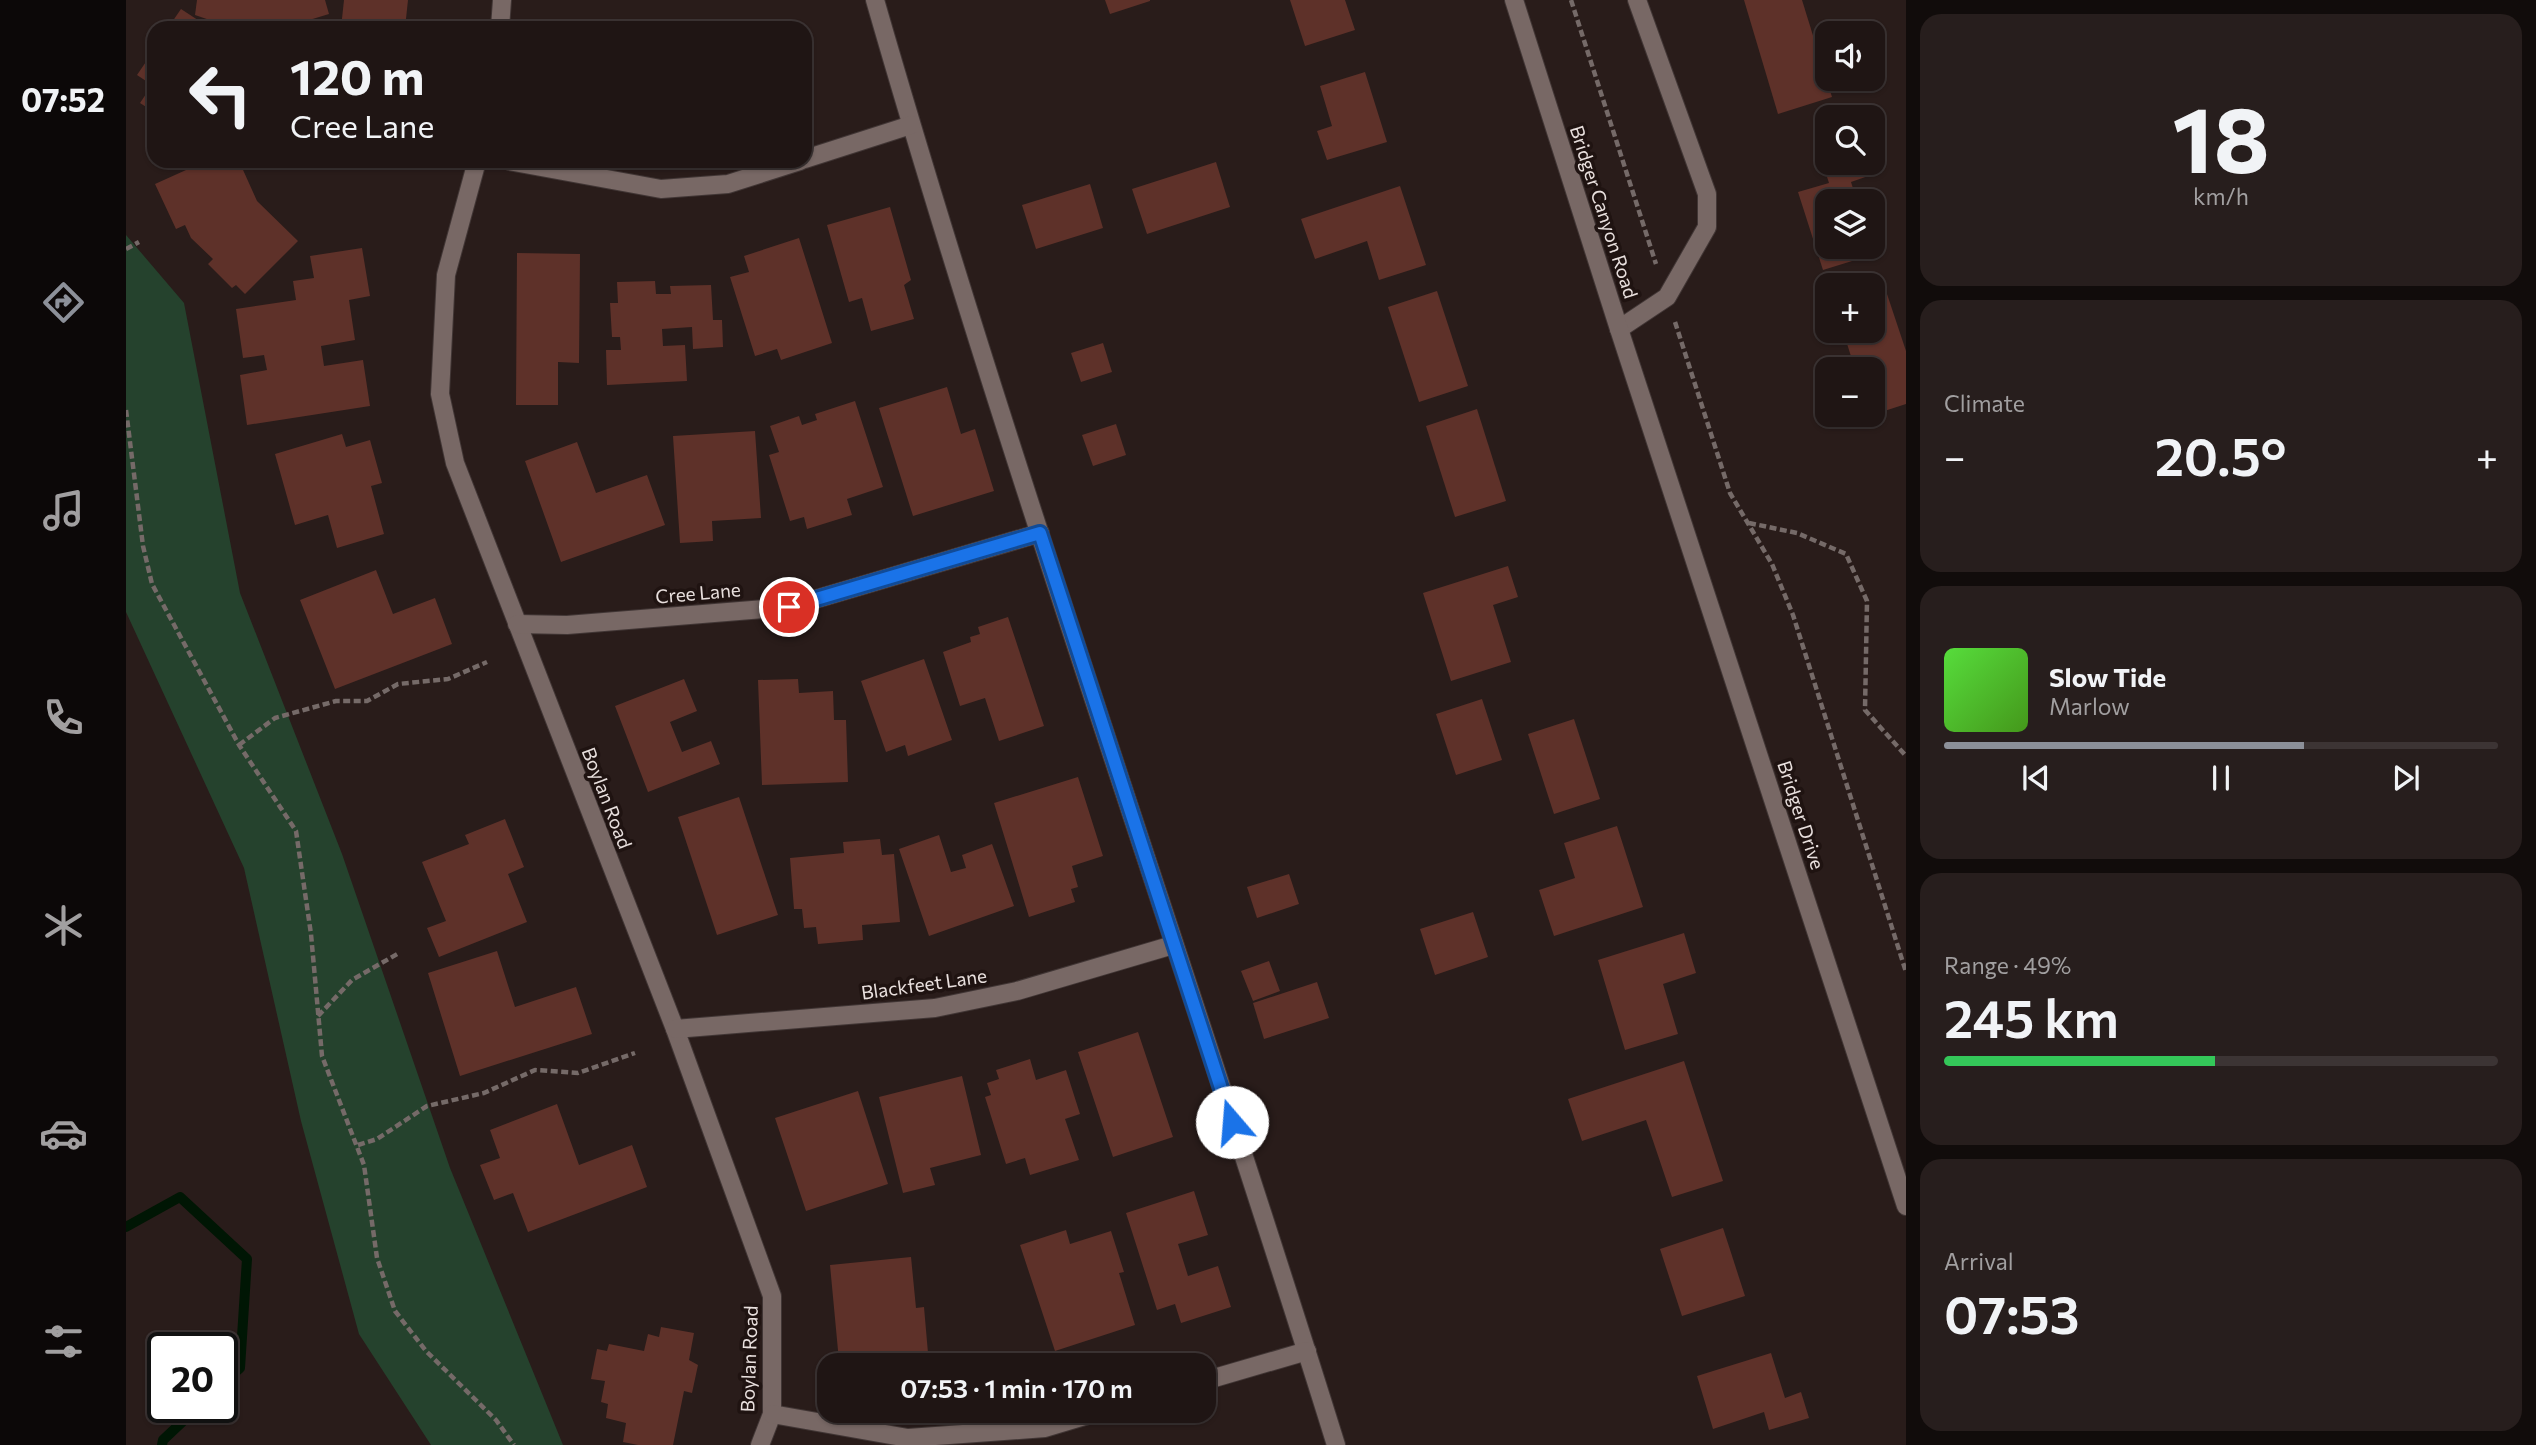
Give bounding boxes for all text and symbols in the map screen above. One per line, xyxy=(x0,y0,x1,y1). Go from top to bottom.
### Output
map controls xyxy=(1815,21,1885,427)
button: sound xyxy=(1815,21,1885,91)
text: 120 m xyxy=(290,45,424,105)
icon: left xyxy=(175,49,266,140)
text: 07:52 xyxy=(21,79,105,119)
text: 18 xyxy=(2172,80,2270,192)
text: Cree Lane xyxy=(290,105,434,145)
button: search xyxy=(1815,105,1885,175)
street label: Bridger Canyon Road xyxy=(1566,122,1643,301)
text: km/h xyxy=(2193,182,2249,210)
button: layers xyxy=(1815,189,1885,259)
button: + xyxy=(1815,273,1885,343)
icon: directions xyxy=(39,278,88,327)
button: − xyxy=(1815,357,1885,427)
text: Climate xyxy=(1944,389,2025,417)
text: 20.5° xyxy=(2155,423,2286,487)
text: − xyxy=(1944,432,1966,479)
text: + xyxy=(2476,432,2498,479)
icon: music xyxy=(39,486,88,535)
street label: Cree Lane xyxy=(654,577,742,608)
pin xyxy=(759,577,819,637)
icon: arrive xyxy=(770,588,808,626)
text: Slow Tide xyxy=(2049,661,2166,692)
text: Marlow xyxy=(2049,692,2130,720)
icon: phone xyxy=(39,693,88,742)
street label: Boylan Road xyxy=(578,744,637,852)
street label: Bridger Drive xyxy=(1773,758,1830,872)
icon: previous xyxy=(2017,759,2055,797)
icon: pause xyxy=(2202,759,2240,797)
icon: next xyxy=(2387,759,2425,797)
icon: climate xyxy=(39,901,88,950)
text: Range · 49% xyxy=(1944,951,2071,979)
street label: Blackfeet Lane xyxy=(860,963,988,1004)
text: 245 km xyxy=(1944,985,2119,1049)
position arrow xyxy=(1195,1085,1269,1159)
icon: car xyxy=(39,1109,88,1158)
text: Arrival xyxy=(1944,1247,2014,1275)
text: 07:53 xyxy=(1944,1281,2080,1345)
street label: Boylan Road xyxy=(735,1305,762,1413)
icon: filters xyxy=(39,1317,88,1366)
speed limit sign: 20 xyxy=(147,1332,238,1423)
text: 07:53 · 1 min · 170 m xyxy=(900,1372,1133,1403)

